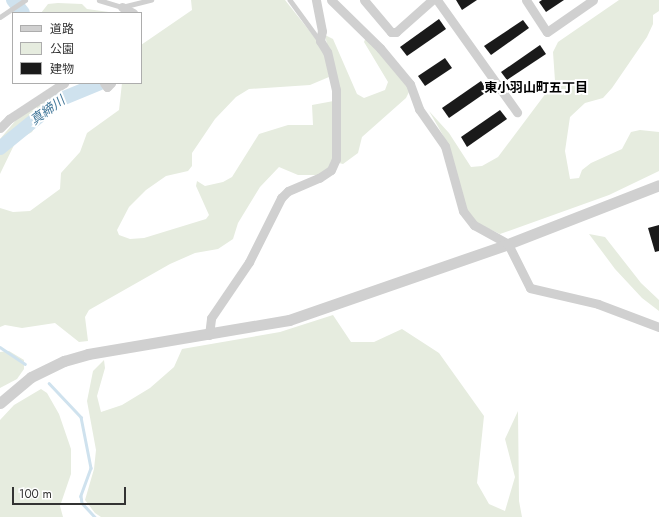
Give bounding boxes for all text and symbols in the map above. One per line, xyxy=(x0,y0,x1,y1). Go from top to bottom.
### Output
legend xyxy=(12,12,142,84)
text: 道路 xyxy=(50,20,74,38)
text: 公園 xyxy=(50,40,74,58)
text: 建物 xyxy=(50,60,74,78)
district label: 東小羽山町五丁目 xyxy=(484,80,588,96)
water label: 真締川 xyxy=(28,93,68,129)
scale bar xyxy=(14,479,128,505)
text: 100 m xyxy=(19,485,52,503)

